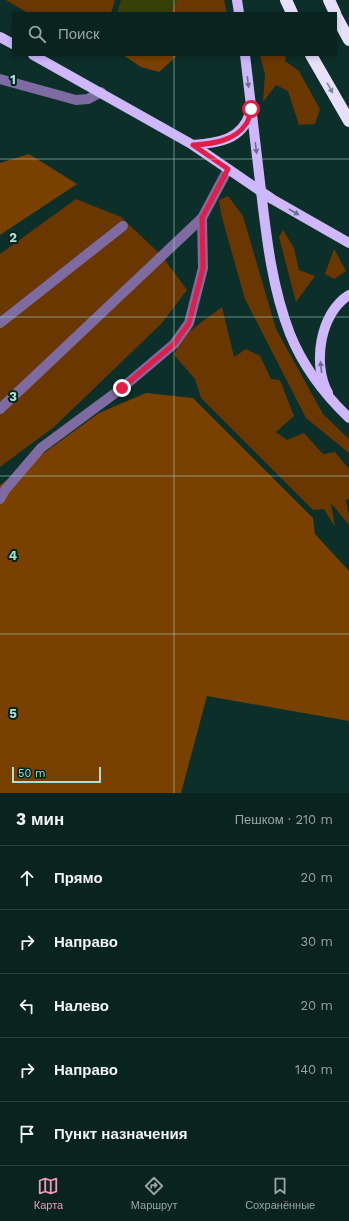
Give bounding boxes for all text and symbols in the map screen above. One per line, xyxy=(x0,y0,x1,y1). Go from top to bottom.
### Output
search box xyxy=(12,12,337,56)
icon: search xyxy=(26,23,48,45)
text: Поиск xyxy=(58,25,100,43)
text: 1 xyxy=(10,72,16,87)
one-way arrow xyxy=(245,76,251,88)
one-way arrow xyxy=(326,82,333,94)
route start xyxy=(242,100,260,118)
one-way arrow xyxy=(253,142,259,154)
one-way arrow xyxy=(288,209,300,215)
text: 2 xyxy=(9,230,17,245)
one-way arrow xyxy=(318,361,324,373)
route end xyxy=(113,379,131,397)
text: 3 xyxy=(9,389,17,404)
text: 4 xyxy=(9,548,18,563)
text: 5 xyxy=(9,706,17,721)
scale bar xyxy=(12,765,101,784)
text: 50 m xyxy=(18,767,45,780)
text: 3 мин xyxy=(16,809,64,829)
text: Пешком · 210 m xyxy=(235,812,333,827)
icon: ahead xyxy=(16,867,38,889)
text: Прямо xyxy=(54,869,103,887)
text: 20 m xyxy=(301,870,333,885)
icon: right xyxy=(16,931,38,953)
text: Направо xyxy=(54,933,118,951)
text: 30 m xyxy=(301,934,333,949)
icon: left xyxy=(16,995,38,1017)
text: Налево xyxy=(54,997,109,1015)
text: 20 m xyxy=(301,998,333,1013)
icon: right xyxy=(16,1059,38,1081)
text: Направо xyxy=(54,1061,118,1079)
text: 140 m xyxy=(295,1062,333,1077)
icon: arrive xyxy=(16,1123,38,1145)
text: Пункт назначения xyxy=(54,1125,187,1143)
tab: Карта xyxy=(34,1175,63,1212)
tab: Маршрут xyxy=(131,1175,178,1212)
tab: Сохранённые xyxy=(245,1175,315,1212)

